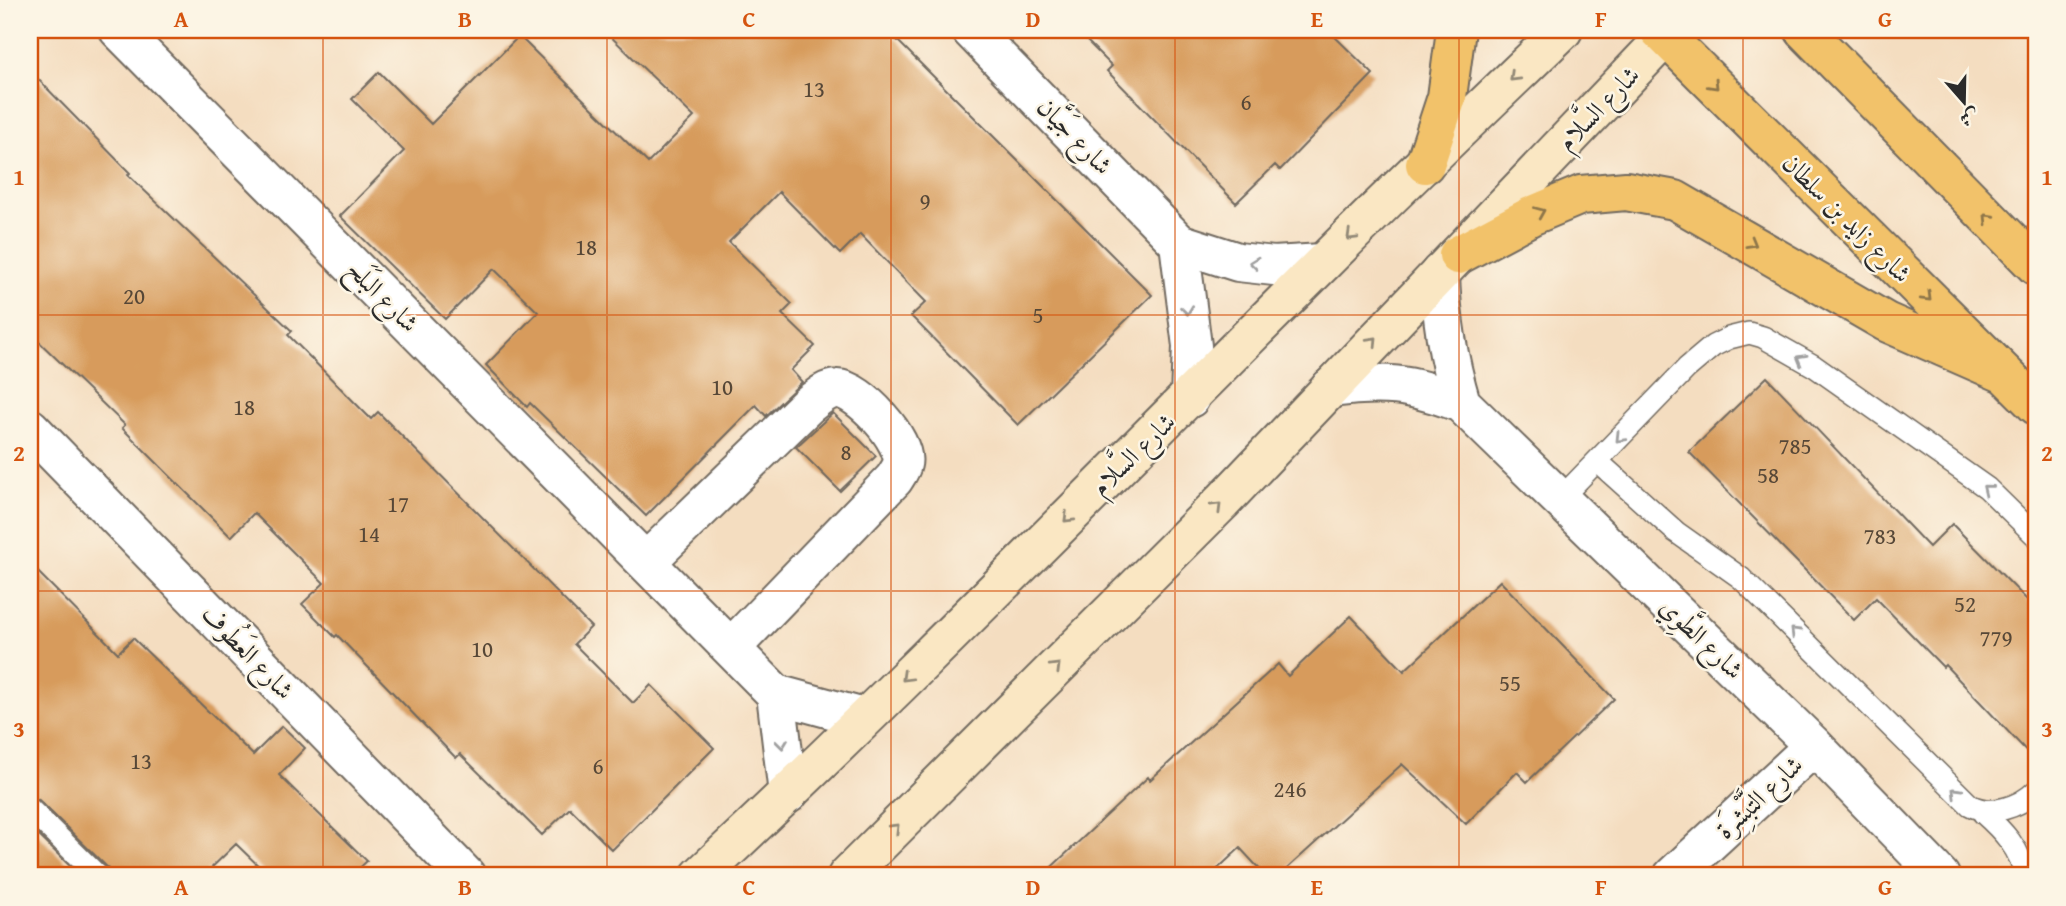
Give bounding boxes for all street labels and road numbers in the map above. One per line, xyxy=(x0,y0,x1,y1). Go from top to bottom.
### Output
street label: شارع السَّلام xyxy=(1546,55,1651,162)
street label: شارع جَيَّان xyxy=(1026,87,1123,185)
street label: شارع زايد بن سلطان xyxy=(1771,144,1921,294)
street label: شارع البَلَح xyxy=(335,250,429,344)
street label: شارع السَّلام xyxy=(1080,402,1187,507)
street label: شارع الطَّوِي xyxy=(1649,586,1754,690)
street label: شارع العَطُوف xyxy=(191,594,305,710)
street label: شارع التَّبْشِرَة xyxy=(1705,745,1813,850)

